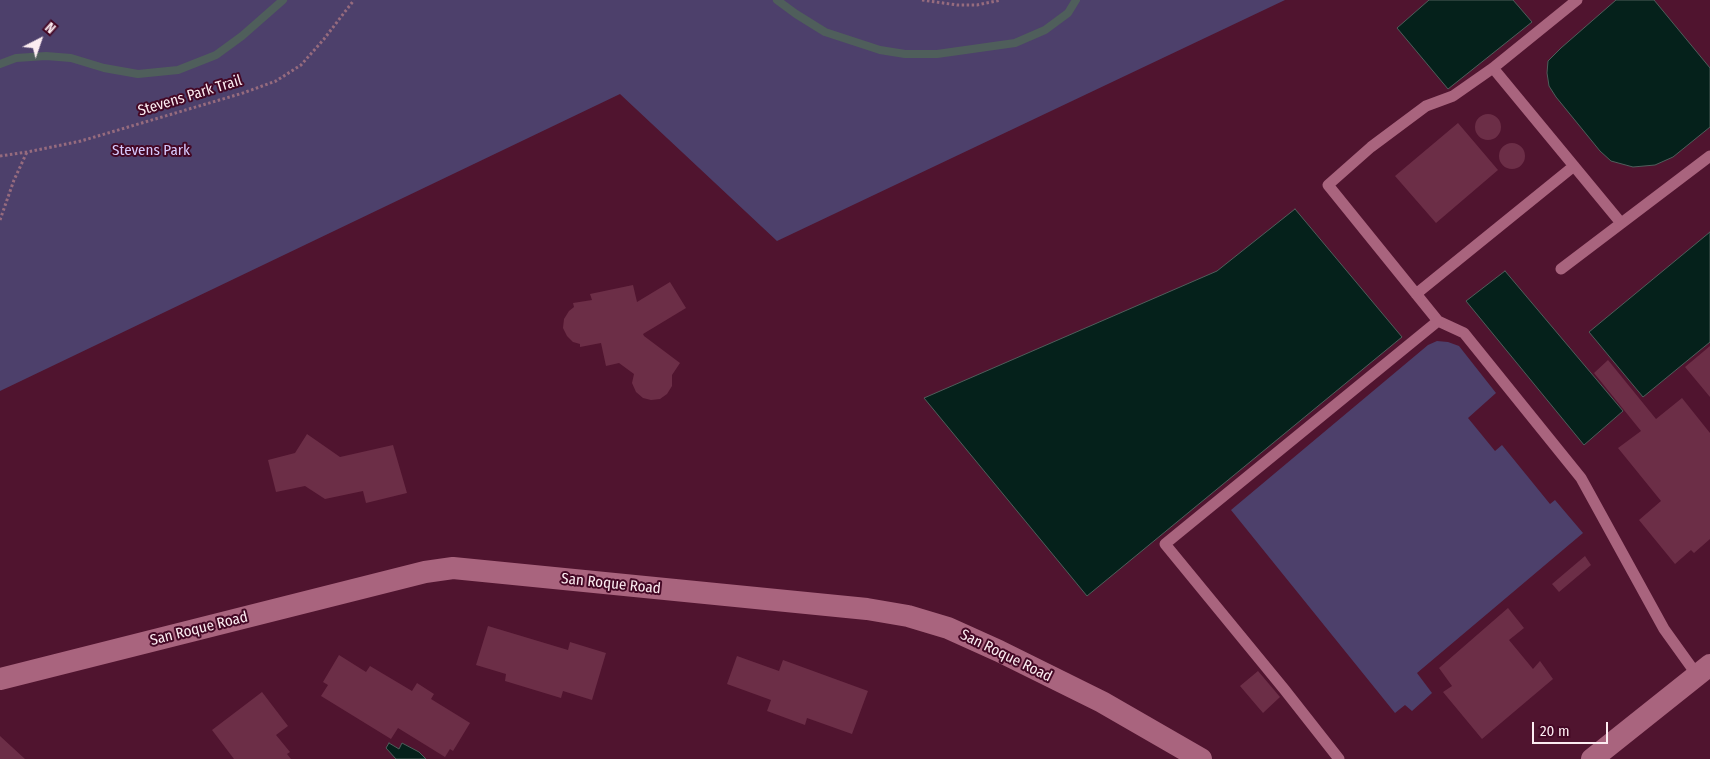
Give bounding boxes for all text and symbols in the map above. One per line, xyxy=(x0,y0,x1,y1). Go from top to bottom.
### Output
north arrow xyxy=(15,15,65,65)
text: N xyxy=(41,19,59,37)
street label: Stevens Park Trail xyxy=(136,72,244,120)
park label: Stevens Park xyxy=(112,142,190,160)
street label: San Roque Road xyxy=(560,570,662,598)
street label: San Roque Road xyxy=(148,608,250,650)
street label: San Roque Road xyxy=(957,626,1055,686)
scale bar xyxy=(1535,712,1611,744)
text: 20 m xyxy=(1540,722,1570,740)

